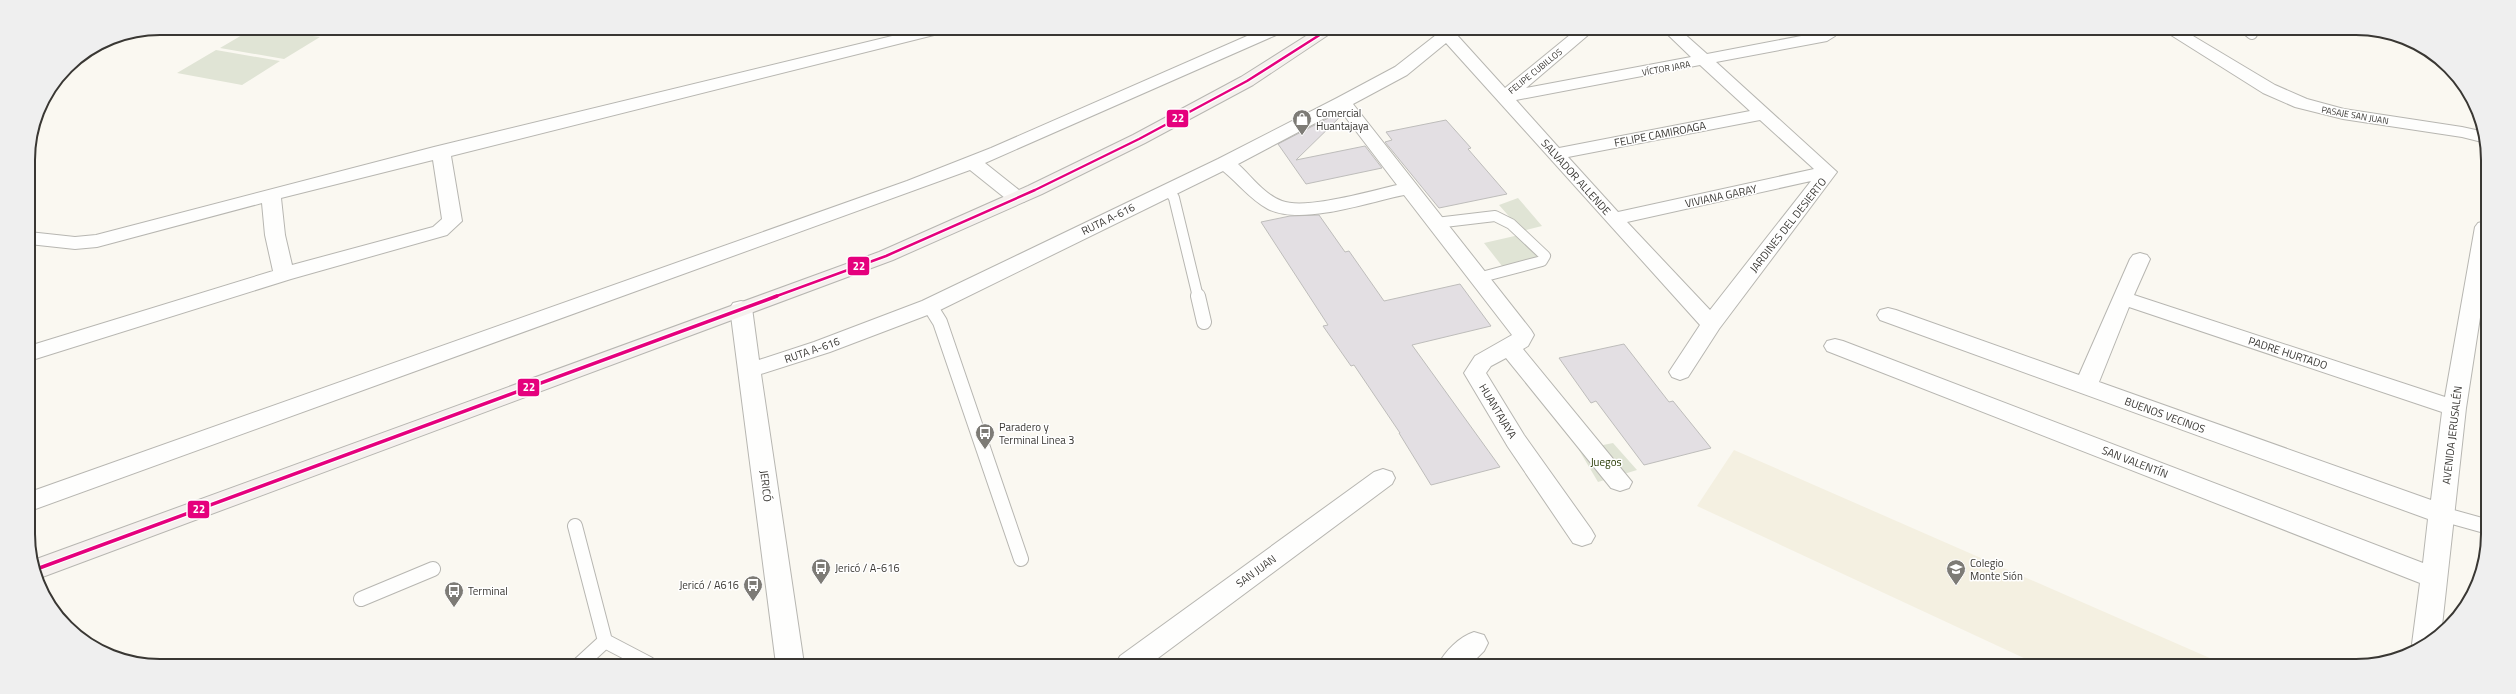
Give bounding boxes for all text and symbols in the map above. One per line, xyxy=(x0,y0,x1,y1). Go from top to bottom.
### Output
street label: FELIPE CUBILLOS xyxy=(1505,45,1565,97)
street label: VÍCTOR JARA xyxy=(1641,57,1692,79)
street label: PASAJE SAN JUAN xyxy=(2320,103,2390,127)
place label: Comercial Huantajaya xyxy=(1316,105,1369,134)
shop icon: Comercial Huantajaya xyxy=(1291,108,1313,136)
line badge: 22 xyxy=(1166,109,1189,128)
text: 22 xyxy=(1172,110,1184,126)
street label: FELIPE CAMIROAGA xyxy=(1613,117,1708,151)
street label: SALVADOR ALLENDE xyxy=(1538,136,1614,218)
street label: JARDINES DEL DESIERTO xyxy=(1746,174,1830,276)
street label: VIVIANA GARAY xyxy=(1684,181,1759,211)
street label: RUTA A-616 xyxy=(1078,199,1138,239)
line badge: 22 xyxy=(847,256,870,276)
text: 22 xyxy=(853,258,865,274)
street label: RUTA A-616 xyxy=(782,333,842,367)
street label: PADRE HURTADO xyxy=(2246,333,2330,373)
line badge: 22 xyxy=(517,378,540,397)
text: 22 xyxy=(523,379,535,395)
street label: HUANTAJAYA xyxy=(1475,381,1521,442)
street label: AVENIDA JERUSALÉN xyxy=(2438,385,2466,485)
street label: BUENOS VECINOS xyxy=(2122,393,2208,437)
place label: Paradero y Terminal Linea 3 xyxy=(999,419,1074,448)
bus stop icon: Paradero y Terminal Linea 3 xyxy=(974,422,996,450)
street label: SAN VALENTÍN xyxy=(2100,442,2170,482)
park label: Juegos xyxy=(1590,454,1622,470)
street label: JERICÓ xyxy=(756,469,776,503)
line badge: 22 xyxy=(187,500,210,519)
text: 22 xyxy=(193,501,205,517)
street label: SAN JUAN xyxy=(1233,551,1279,591)
place label: Colegio Monte Sión xyxy=(1970,555,2023,584)
bus stop icon: Jericó / A-616 xyxy=(810,557,832,585)
school or university icon: Colegio Monte Sión xyxy=(1945,558,1967,586)
place label: Jericó / A-616 xyxy=(835,560,900,576)
bus stop icon: Jericó / A616 xyxy=(742,574,764,602)
place label: Jericó / A616 xyxy=(679,577,739,593)
bus stop icon: Terminal xyxy=(443,580,465,608)
place label: Terminal xyxy=(468,583,508,599)

